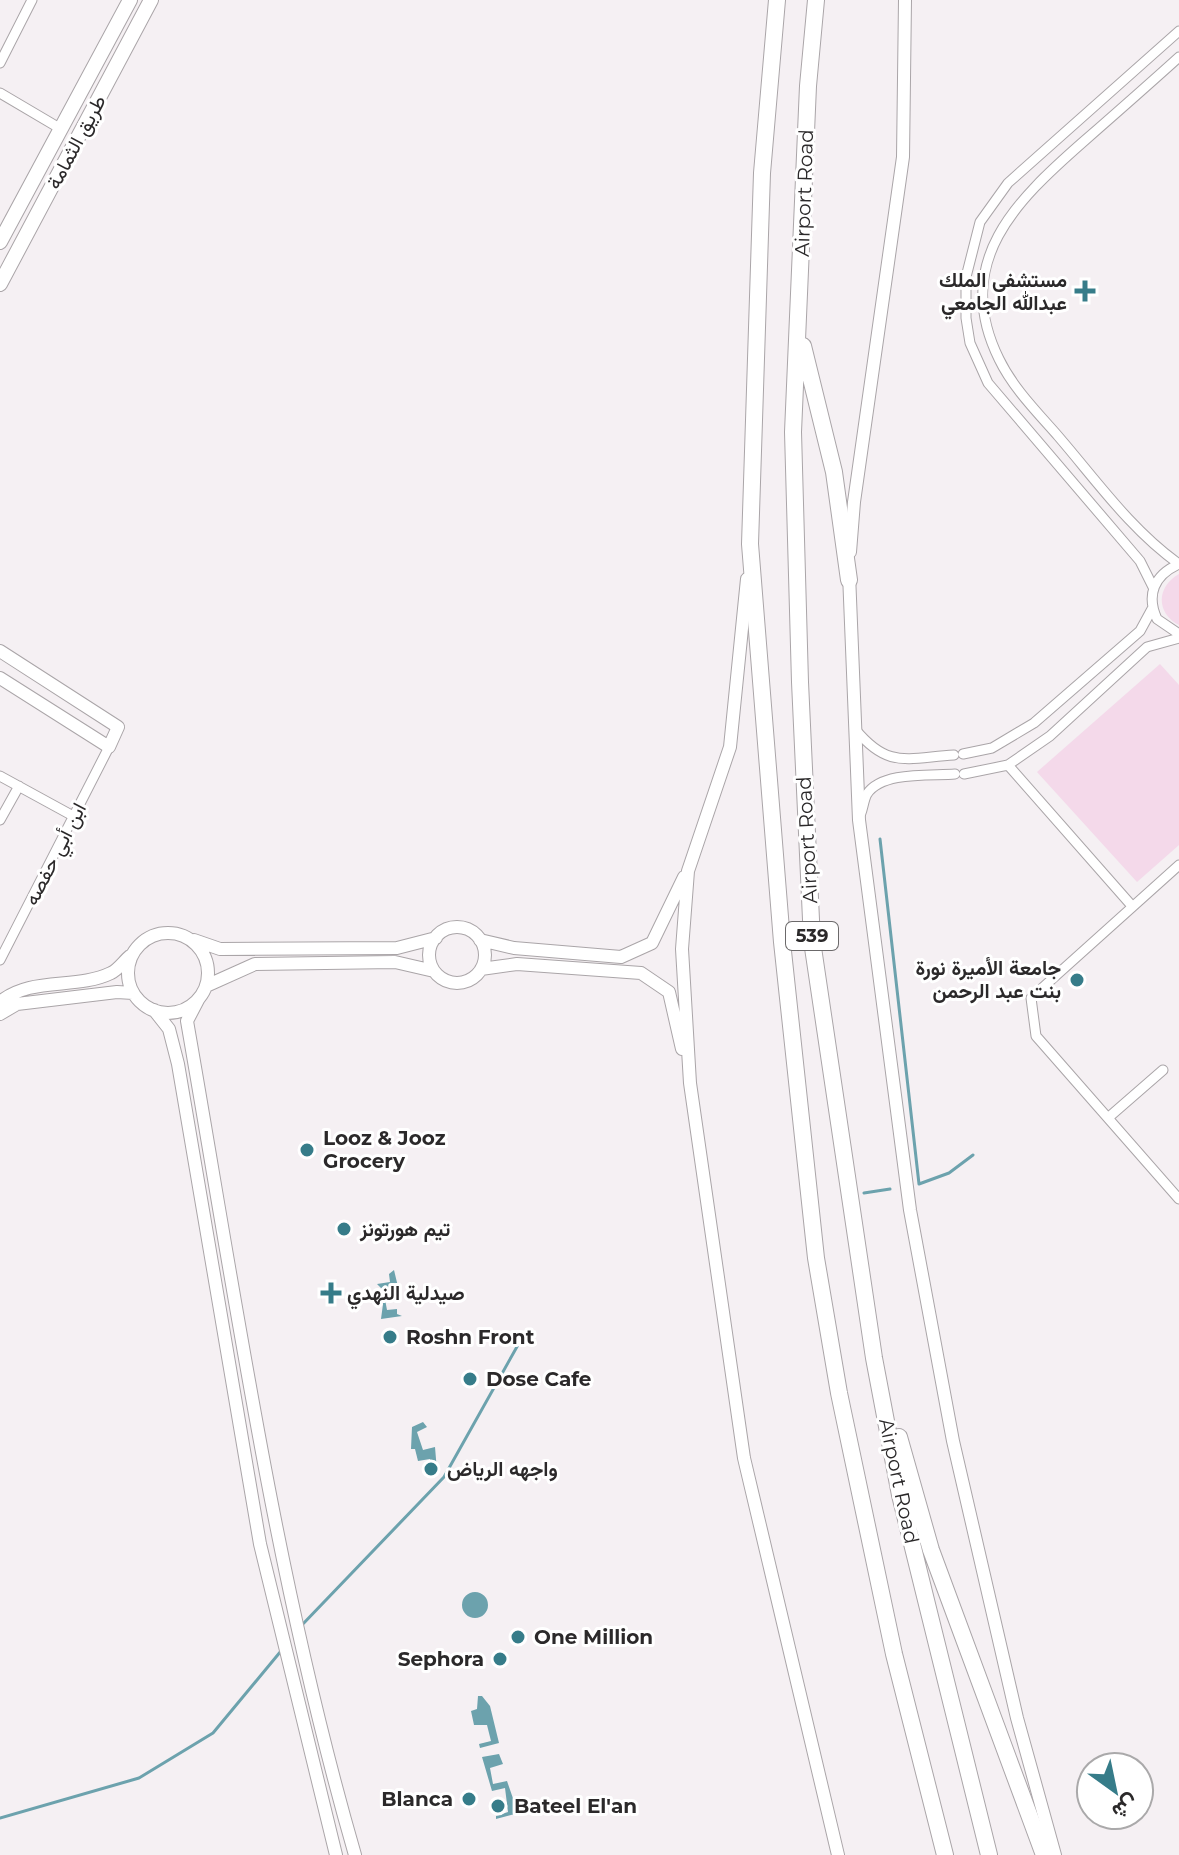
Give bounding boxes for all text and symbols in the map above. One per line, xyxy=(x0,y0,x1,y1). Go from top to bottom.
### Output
street label: طريق الثمامة xyxy=(41,91,112,194)
street label: Airport Road xyxy=(790,129,818,257)
place label: مستشفى الملك عبدالله الجامعي xyxy=(939,268,1067,320)
marker: مستشفى الملك عبدالله الجامعي xyxy=(1074,280,1096,302)
street label: Airport Road xyxy=(792,776,822,904)
street label: ابن أبي حفصه xyxy=(19,799,96,911)
road number: 539 xyxy=(786,922,838,950)
place label: جامعة الأميرة نورة بنت عبد الرحمن xyxy=(915,956,1061,1004)
marker: جامعة الأميرة نورة بنت عبد الرحمن xyxy=(1068,971,1086,989)
place label: Looz & Jooz Grocery xyxy=(323,1126,446,1173)
marker: Looz & Jooz Grocery xyxy=(298,1141,316,1159)
place label: تيم هورتونز xyxy=(359,1217,450,1242)
marker: تيم هورتونز xyxy=(335,1220,353,1238)
place label: صيدلية النهدي xyxy=(347,1281,465,1310)
marker: صيدلية النهدي xyxy=(322,1284,340,1302)
place label: Roshn Front xyxy=(406,1325,535,1349)
marker: Roshn Front xyxy=(381,1328,399,1346)
place label: Dose Cafe xyxy=(486,1367,592,1391)
marker: Dose Cafe xyxy=(461,1370,479,1388)
street label: Airport Road xyxy=(874,1416,924,1546)
place label: واجهه الرياض xyxy=(447,1457,558,1482)
marker: واجهه الرياض xyxy=(422,1460,440,1478)
place label: One Million xyxy=(534,1625,653,1649)
marker: One Million xyxy=(509,1628,527,1646)
place label: Sephora xyxy=(398,1647,484,1671)
marker: Sephora xyxy=(491,1650,509,1668)
north arrow xyxy=(1075,1751,1155,1831)
place label: Blanca xyxy=(381,1787,453,1811)
text: ش xyxy=(1107,1789,1144,1826)
marker: Blanca xyxy=(460,1790,478,1808)
place label: Bateel El'an xyxy=(514,1794,637,1818)
marker: Bateel El'an xyxy=(489,1797,507,1815)

